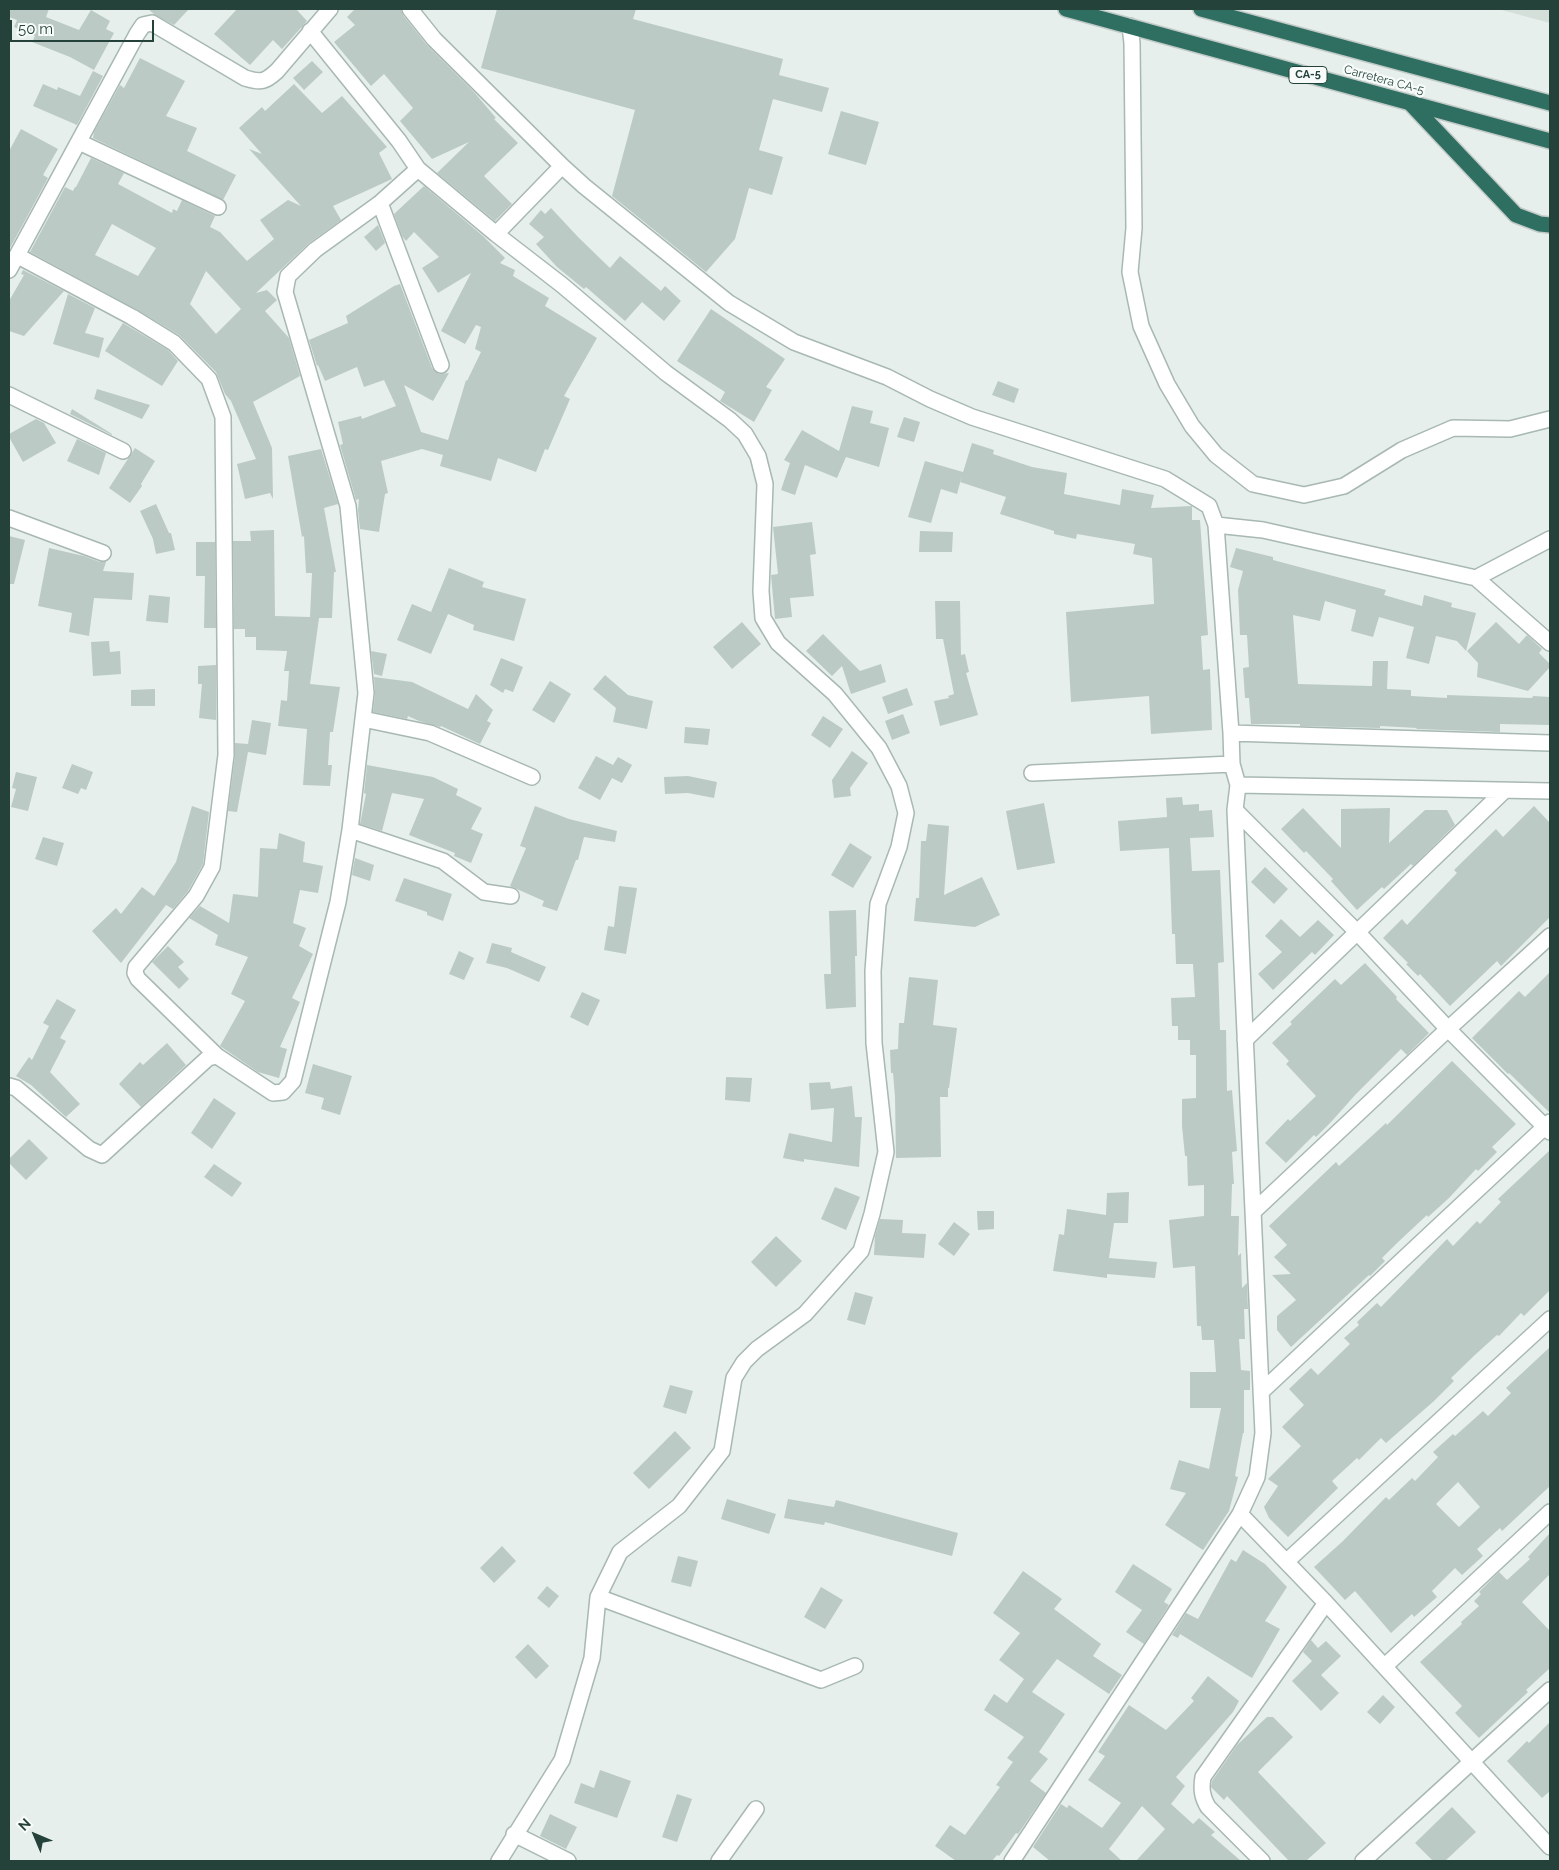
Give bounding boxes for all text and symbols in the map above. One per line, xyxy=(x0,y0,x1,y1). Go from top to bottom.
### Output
scale bar xyxy=(12,10,156,42)
text: 50 m xyxy=(18,20,53,38)
street label: Carretera CA-5 xyxy=(1342,62,1426,98)
road number: CA-5 xyxy=(1289,66,1327,84)
north arrow xyxy=(10,1810,60,1860)
text: N xyxy=(15,1815,34,1834)

